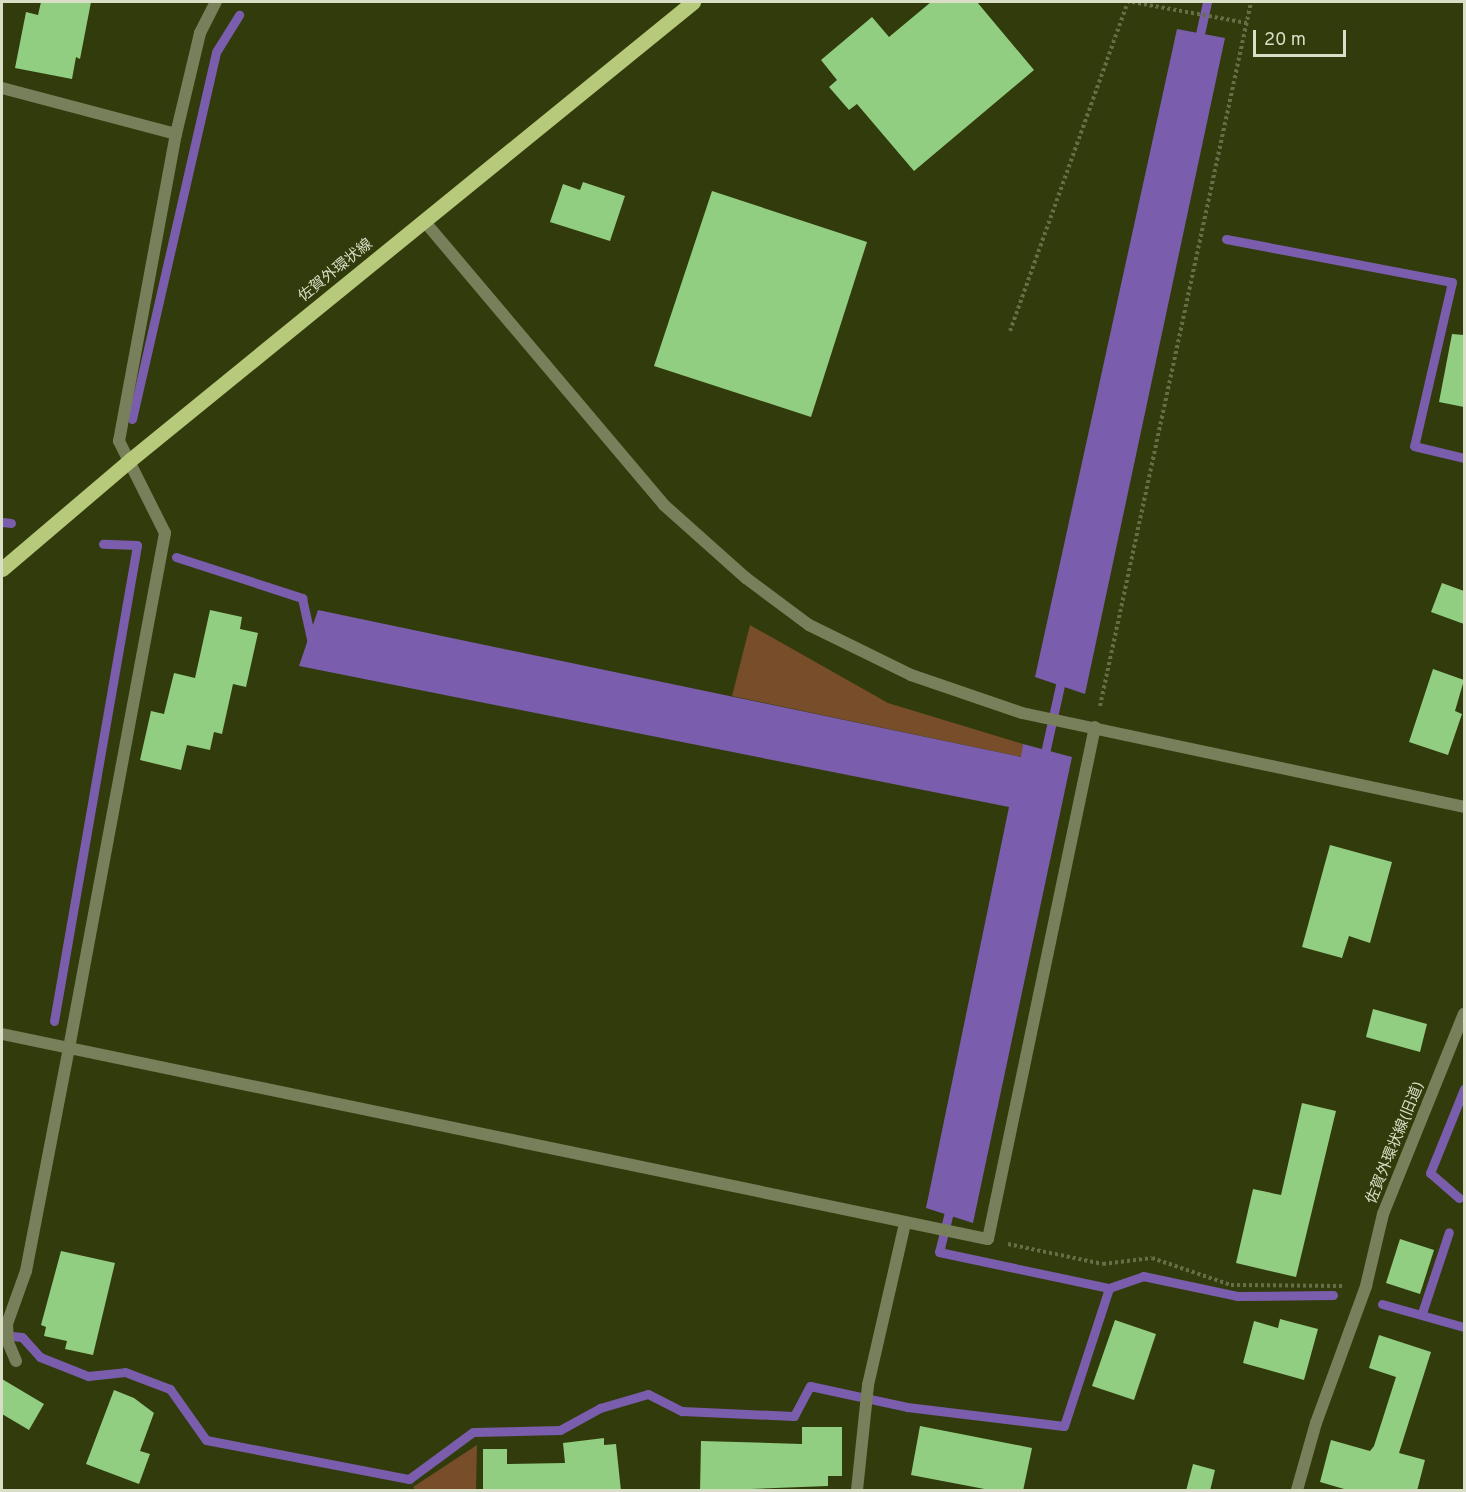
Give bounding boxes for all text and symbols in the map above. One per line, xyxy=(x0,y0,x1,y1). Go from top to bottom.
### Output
scale bar xyxy=(1256,18,1349,56)
text: 20 m xyxy=(1264,29,1306,52)
street label: 佐賀外環状線 xyxy=(295,236,377,306)
street label: 佐賀外環状線(旧道) xyxy=(1363,1079,1429,1207)

